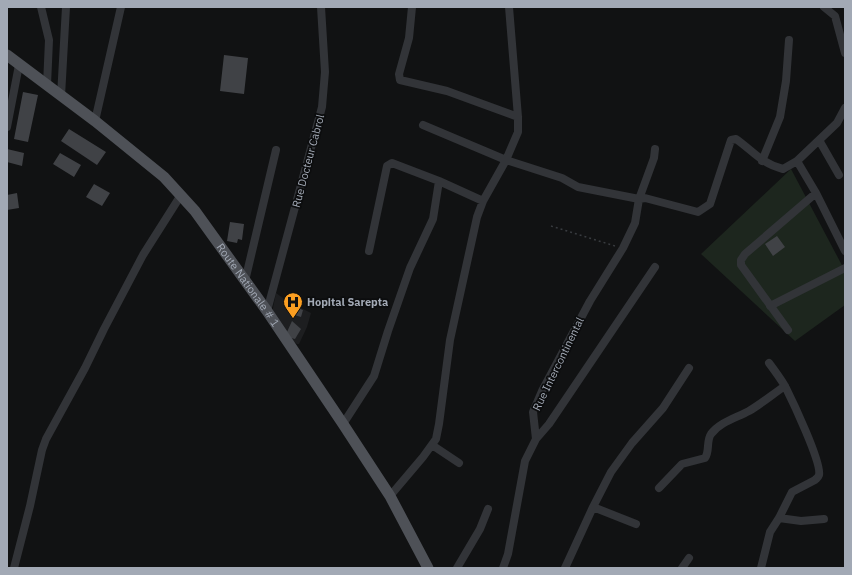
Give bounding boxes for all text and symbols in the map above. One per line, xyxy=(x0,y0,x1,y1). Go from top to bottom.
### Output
street label: Rue Docteur Cabrol xyxy=(289,113,327,209)
street label: Route Nationale # 1 xyxy=(214,241,283,330)
hospital icon: Hopital Sarepta xyxy=(282,291,304,319)
place label: Hopital Sarepta xyxy=(307,295,388,309)
street label: Rue Intercontinental xyxy=(529,315,587,413)

